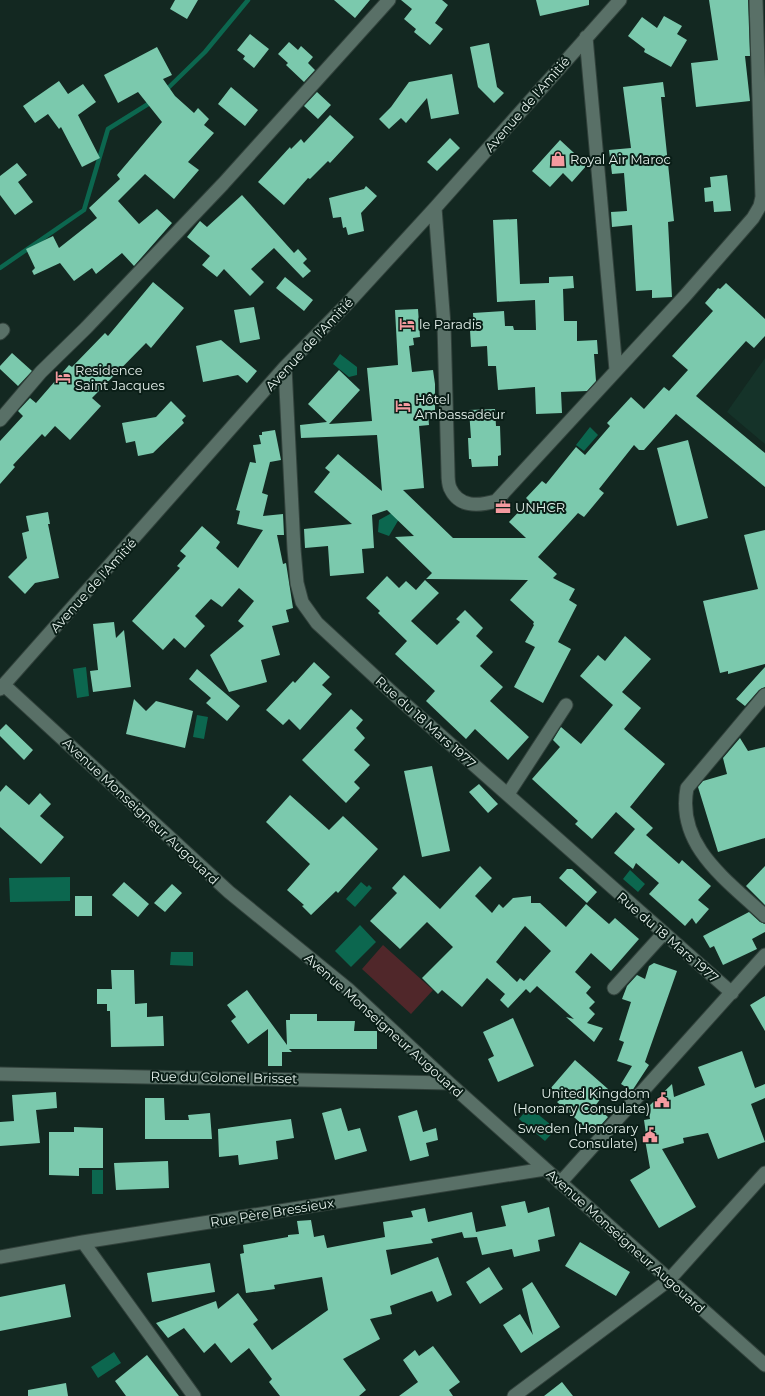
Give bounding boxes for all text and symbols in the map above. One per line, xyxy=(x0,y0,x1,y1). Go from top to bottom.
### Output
street label: Avenue de l'Amitié xyxy=(481,53,573,155)
shop icon: Royal Air Maroc xyxy=(549,150,567,168)
place label: Royal Air Maroc xyxy=(570,151,671,167)
street label: Avenue de l'Amitié xyxy=(262,294,356,394)
hotel icon: le Paradis xyxy=(398,315,416,333)
place label: le Paradis xyxy=(419,316,482,332)
place label: Residence Saint Jacques xyxy=(75,362,165,393)
hotel icon: Residence Saint Jacques xyxy=(54,368,72,386)
place label: Hôtel Ambassadeur xyxy=(415,391,506,422)
hotel icon: Hôtel Ambassadeur xyxy=(394,397,412,415)
office icon: UNHCR xyxy=(494,498,512,516)
place label: UNHCR xyxy=(515,499,565,515)
street label: Avenue de l'Amitié xyxy=(46,534,140,635)
street label: Rue du 18 Mars 1977 xyxy=(372,673,480,772)
street label: Avenue Monseigneur Augouard xyxy=(60,734,222,888)
street label: Rue du 18 Mars 1977 xyxy=(614,888,722,986)
street label: Avenue Monseigneur Augouard xyxy=(301,950,467,1100)
street label: Rue du Colonel Brisset xyxy=(150,1068,298,1086)
place label: United Kingdom (Honorary Consulate) xyxy=(513,1085,650,1116)
public building icon: United Kingdom (Honorary Consulate) xyxy=(653,1091,671,1109)
place label: Sweden (Honorary Consulate) xyxy=(518,1120,639,1151)
public building icon: Sweden (Honorary Consulate) xyxy=(641,1126,659,1144)
street label: Avenue Monseigneur Augouard xyxy=(543,1166,709,1316)
street label: Rue Père Bressieux xyxy=(209,1194,335,1230)

